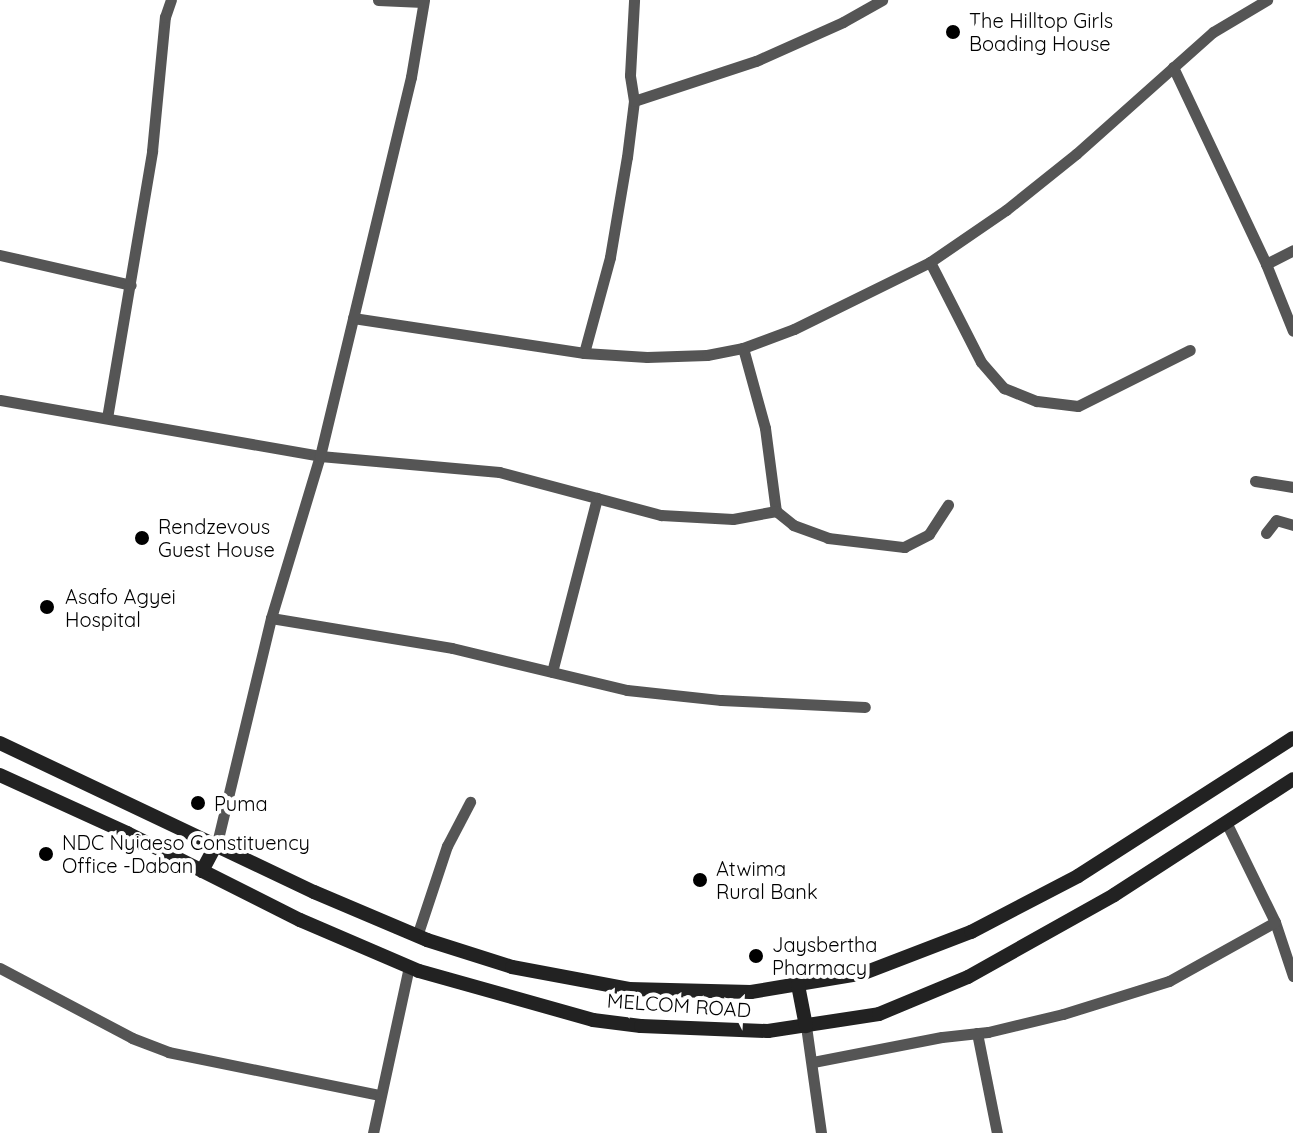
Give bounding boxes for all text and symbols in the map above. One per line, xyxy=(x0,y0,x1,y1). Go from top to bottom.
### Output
place label: The Hilltop Girls Boading House xyxy=(969,8,1113,55)
marker: The Hilltop Girls Boading House xyxy=(944,23,962,41)
place label: Rendzevous Guest House xyxy=(158,514,275,561)
marker: Rendzevous Guest House xyxy=(133,529,151,547)
place label: Asafo Agyei Hospital xyxy=(65,584,176,631)
marker: Asafo Agyei Hospital xyxy=(36,596,58,618)
place label: Puma xyxy=(214,791,268,815)
marker: Puma xyxy=(189,794,207,812)
place label: NDC Nyiaeso Constituency Office -Daban xyxy=(62,830,310,877)
marker: NDC Nyiaeso Constituency Office -Daban xyxy=(37,845,55,863)
place label: Atwima Rural Bank xyxy=(716,856,818,903)
marker: Atwima Rural Bank xyxy=(691,871,709,889)
place label: Jaysbertha Pharmacy xyxy=(772,932,877,979)
marker: Jaysbertha Pharmacy xyxy=(747,947,765,965)
street label: MELCOM ROAD xyxy=(606,988,752,1022)

